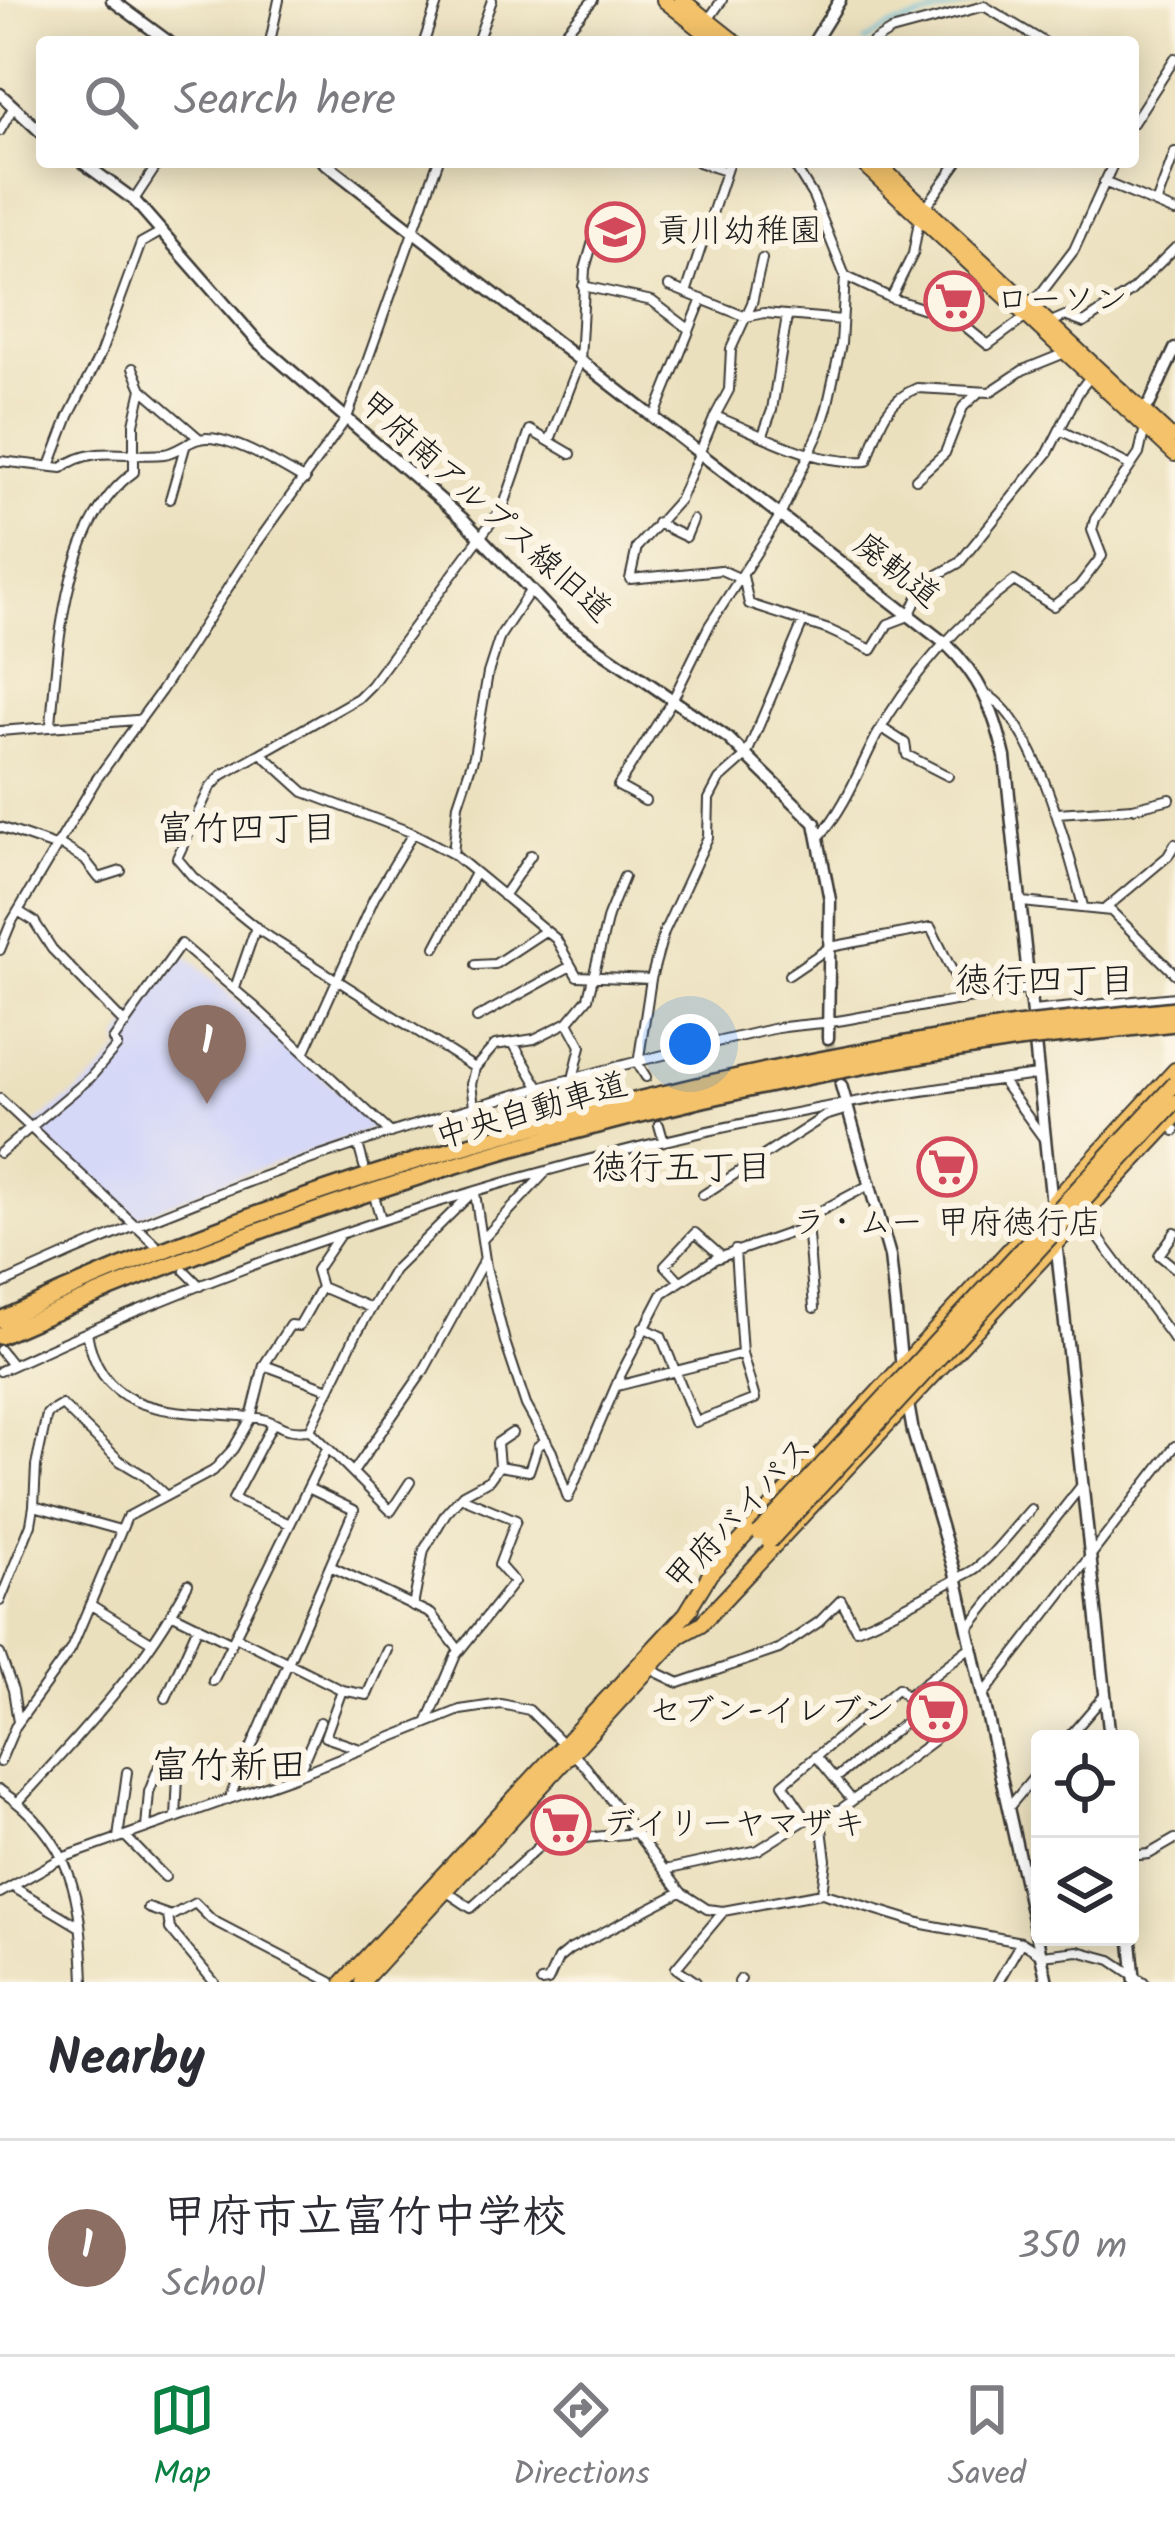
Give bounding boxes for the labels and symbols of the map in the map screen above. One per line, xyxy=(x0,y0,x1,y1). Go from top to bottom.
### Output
school or university icon: 貢川幼稚園 xyxy=(584,201,646,263)
place label: 貢川幼稚園 xyxy=(657,206,822,259)
supermarket icon: ローソン xyxy=(923,270,985,332)
place label: ローソン xyxy=(996,275,1128,328)
street label: 甲府南アルプス線旧道 xyxy=(345,379,623,637)
street label: 廃軌道 xyxy=(841,521,951,623)
district label: 富竹四丁目 xyxy=(157,802,337,859)
district label: 徳行四丁目 xyxy=(955,954,1135,1011)
pin: 1 xyxy=(168,1005,246,1104)
your location xyxy=(660,1014,720,1074)
street label: 中央自動車道 xyxy=(430,1059,634,1165)
supermarket icon: ラ・ムー 甲府徳行店 xyxy=(916,1136,978,1198)
district label: 徳行五丁目 xyxy=(592,1141,772,1198)
place label: ラ・ムー 甲府徳行店 xyxy=(793,1198,1101,1251)
street label: 甲府バイパス xyxy=(653,1425,827,1605)
supermarket icon: セブン-イレブン xyxy=(906,1681,968,1743)
place label: セブン-イレブン xyxy=(649,1686,895,1739)
district label: 富竹新田 xyxy=(151,1737,307,1799)
supermarket icon: デイリーヤマザキ xyxy=(530,1794,592,1856)
place label: デイリーヤマザキ xyxy=(603,1799,866,1852)

